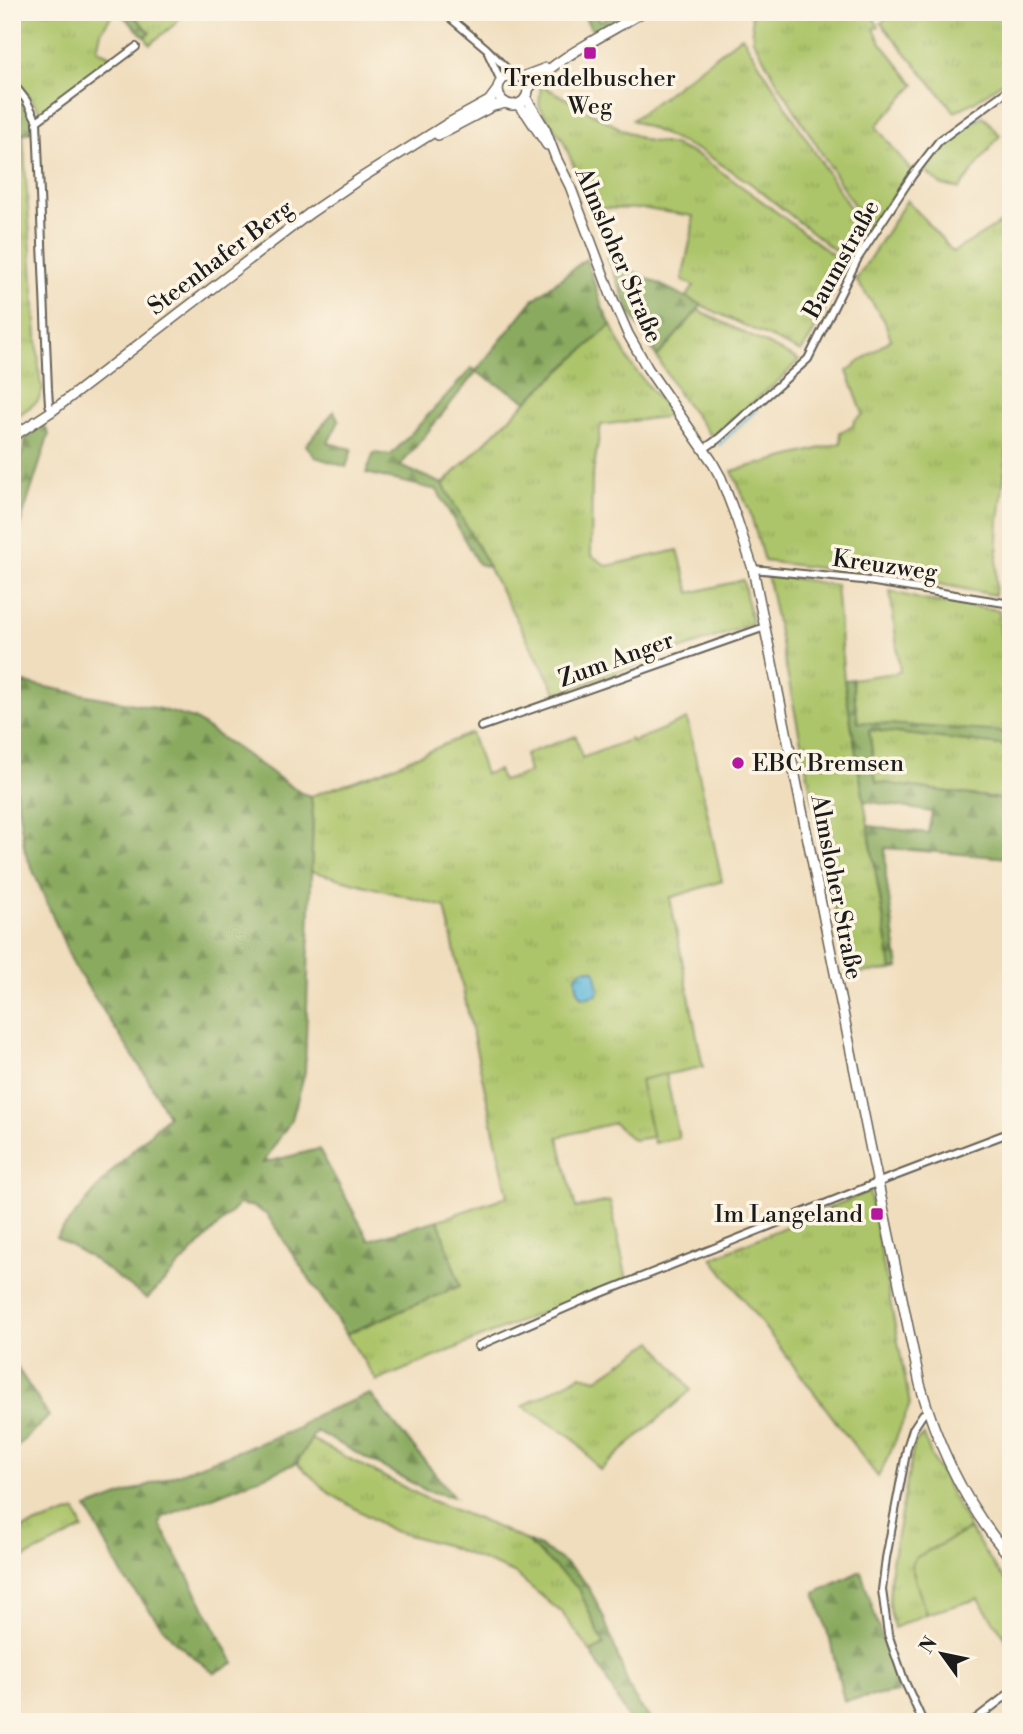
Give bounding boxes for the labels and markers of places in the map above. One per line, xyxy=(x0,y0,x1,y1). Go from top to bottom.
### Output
marker: Trendelbuscher Weg xyxy=(582,45,598,61)
place label: Trendelbuscher Weg xyxy=(504,64,676,122)
place label: EBC Bremsen xyxy=(752,749,904,779)
marker: EBC Bremsen xyxy=(730,755,746,771)
place label: Im Langeland xyxy=(714,1200,863,1230)
marker: Im Langeland xyxy=(869,1206,885,1222)

